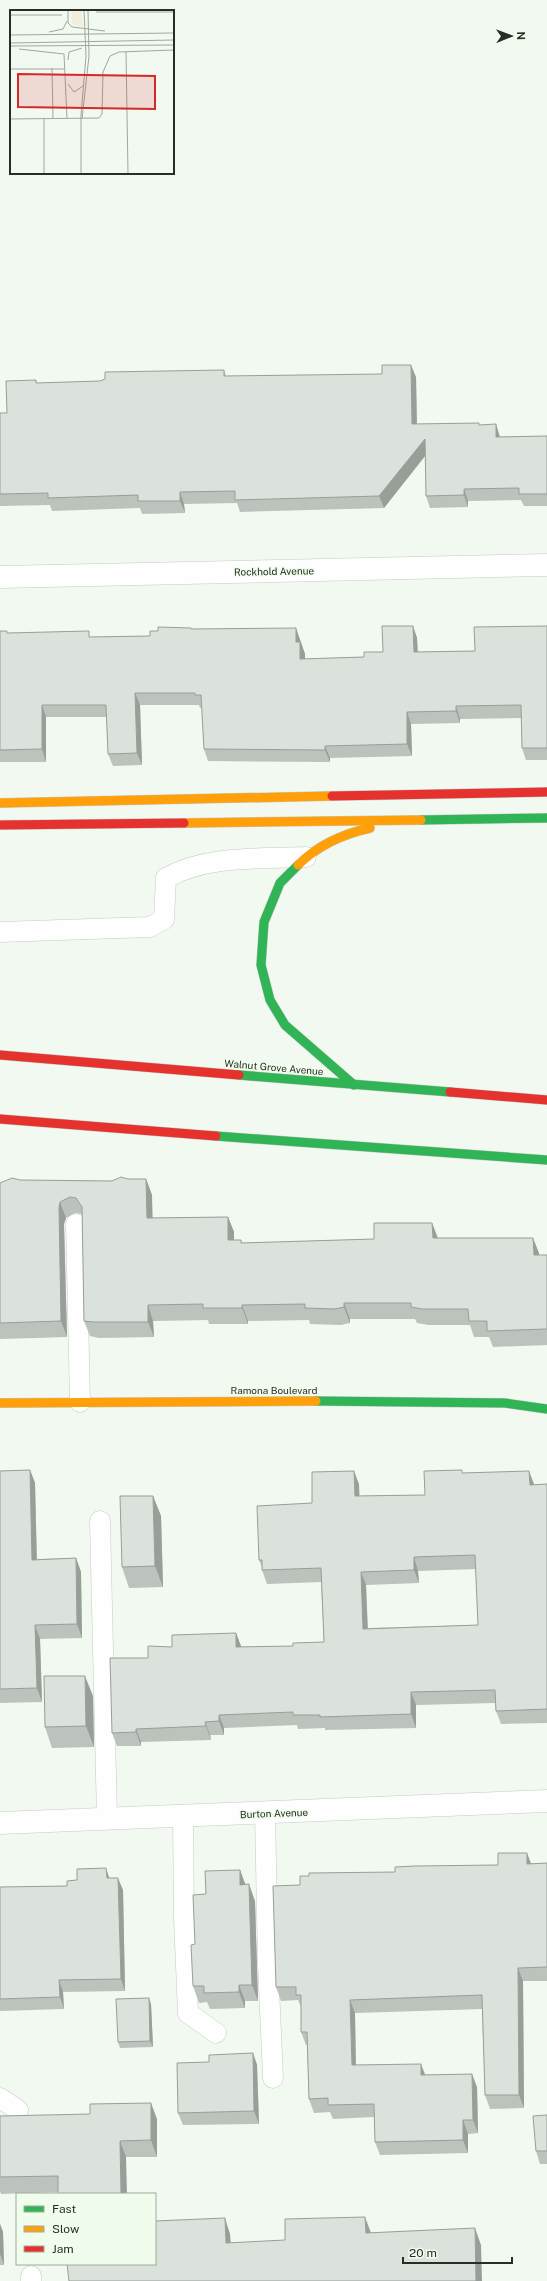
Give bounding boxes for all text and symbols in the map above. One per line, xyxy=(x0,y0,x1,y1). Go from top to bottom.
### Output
inset map xyxy=(10,10,174,174)
north arrow xyxy=(491,16,531,56)
text: N xyxy=(515,31,527,40)
street label: Rockhold Avenue xyxy=(234,564,315,578)
street label: Walnut Grove Avenue xyxy=(224,1057,324,1077)
street label: Ramona Boulevard xyxy=(230,1384,318,1396)
street label: Burton Avenue xyxy=(240,1806,309,1820)
legend xyxy=(16,2193,156,2265)
text: Fast xyxy=(52,2202,77,2216)
text: Slow xyxy=(52,2222,80,2236)
scale bar xyxy=(403,2239,512,2265)
text: Jam xyxy=(52,2242,74,2256)
text: 20 m xyxy=(409,2246,437,2260)

